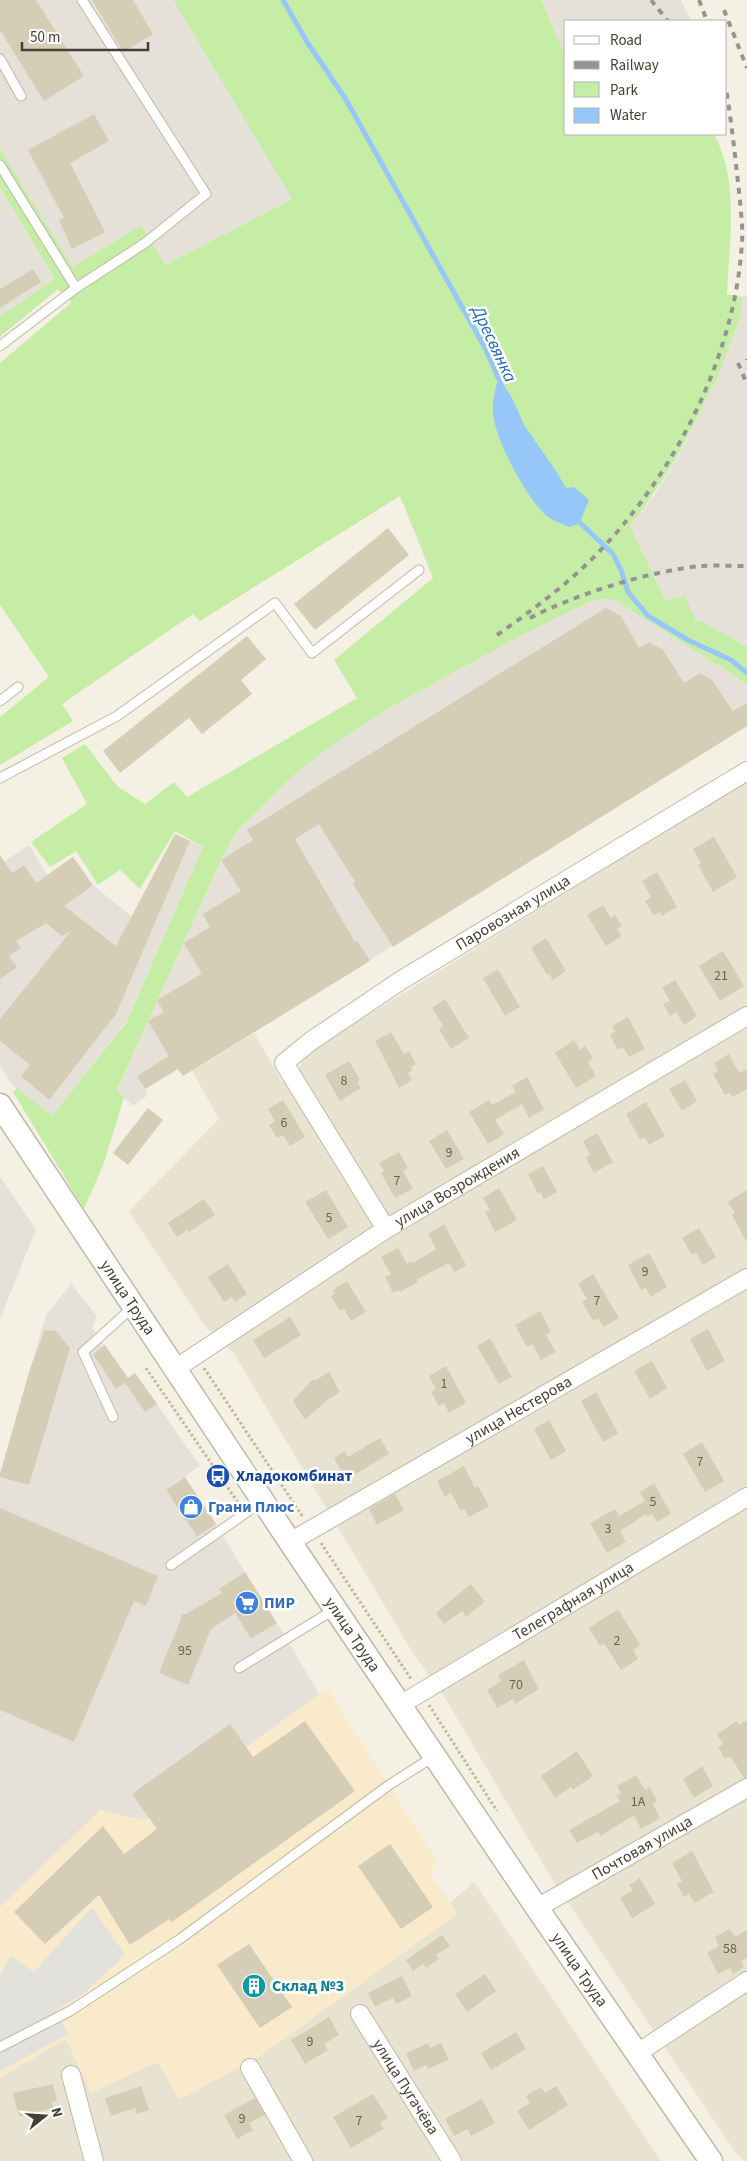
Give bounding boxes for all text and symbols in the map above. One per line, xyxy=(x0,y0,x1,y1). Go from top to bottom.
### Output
scale bar xyxy=(22,20,149,52)
legend xyxy=(564,20,727,135)
text: 50 m xyxy=(30,27,60,48)
text: Road xyxy=(610,30,642,51)
text: Railway xyxy=(610,55,659,76)
text: Park xyxy=(610,80,639,101)
text: Water xyxy=(610,105,647,126)
water label: Дресвянка xyxy=(465,301,523,387)
street label: Паровозная улица xyxy=(451,870,574,956)
house number: 21 xyxy=(714,966,728,986)
house number: 8 xyxy=(341,1071,348,1091)
house number: 6 xyxy=(281,1113,288,1133)
street label: улица Возрождения xyxy=(391,1141,524,1232)
house number: 9 xyxy=(446,1143,453,1163)
house number: 7 xyxy=(394,1171,401,1191)
house number: 5 xyxy=(326,1208,333,1228)
street label: улица Труда xyxy=(95,1256,161,1339)
house number: 9 xyxy=(642,1262,649,1282)
house number: 7 xyxy=(594,1291,601,1311)
street label: улица Нестерова xyxy=(461,1371,576,1449)
house number: 1 xyxy=(441,1374,448,1394)
house number: 7 xyxy=(697,1452,704,1472)
bus stop icon: Хладокомбинат xyxy=(205,1463,231,1489)
place label: Хладокомбинат xyxy=(236,1465,352,1487)
house number: 5 xyxy=(650,1492,657,1512)
shop icon: Грани Плюс xyxy=(178,1494,204,1520)
place label: Грани Плюс xyxy=(208,1496,295,1518)
house number: 3 xyxy=(605,1519,612,1539)
street label: Телеграфная улица xyxy=(509,1556,638,1646)
supermarket icon: ПИР xyxy=(234,1590,260,1616)
place label: ПИР xyxy=(264,1592,295,1614)
street label: улица Труда xyxy=(319,1593,386,1676)
house number: 2 xyxy=(614,1631,621,1651)
house number: 95 xyxy=(178,1641,192,1661)
house number: 70 xyxy=(509,1675,523,1695)
house number: 1А xyxy=(631,1792,646,1812)
street label: Почтовая улица xyxy=(588,1810,696,1885)
street label: улица Труда xyxy=(546,1928,613,2011)
house number: 58 xyxy=(723,1939,737,1959)
building icon: Склад №3 xyxy=(241,1973,267,1999)
place label: Склад №3 xyxy=(272,1975,344,1997)
house number: 9 xyxy=(307,2032,314,2052)
street label: улица Пугачёва xyxy=(367,2035,444,2139)
north arrow xyxy=(20,2091,70,2141)
text: N xyxy=(46,2105,67,2120)
house number: 9 xyxy=(239,2109,246,2129)
house number: 7 xyxy=(356,2111,363,2131)

